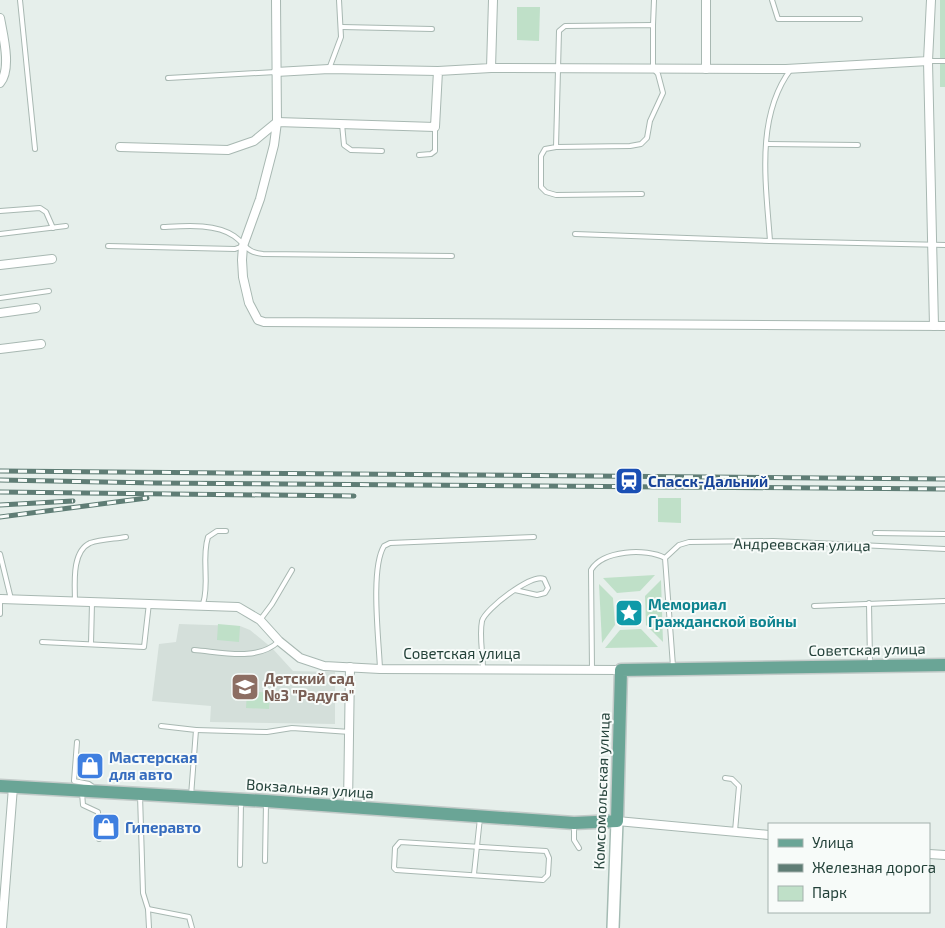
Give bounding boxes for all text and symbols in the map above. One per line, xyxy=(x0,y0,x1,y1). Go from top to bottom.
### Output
station icon: Спасск-Дальний xyxy=(614,466,644,496)
place label: Спасск-Дальний xyxy=(648,472,768,490)
street label: Андреевская улица xyxy=(733,534,871,555)
place label: Мемориал Гражданской войны xyxy=(648,595,797,630)
place icon: Мемориал Гражданской войны xyxy=(614,598,644,628)
street label: Советская улица xyxy=(808,639,926,660)
street label: Советская улица xyxy=(403,644,521,663)
place label: Детский сад №3 "Радуга" xyxy=(264,669,355,704)
school or university icon: Детский сад №3 "Радуга" xyxy=(230,672,260,702)
street label: Комсомольская улица xyxy=(589,712,614,870)
place label: Мастерская для авто xyxy=(109,748,197,783)
shop icon: Мастерская для авто xyxy=(75,751,105,781)
street label: Вокзальная улица xyxy=(245,775,375,802)
shop icon: Гиперавто xyxy=(91,812,121,842)
place label: Гиперавто xyxy=(125,818,201,836)
legend xyxy=(768,823,930,913)
text: Улица xyxy=(812,833,854,851)
text: Железная дорога xyxy=(812,858,936,876)
text: Парк xyxy=(812,883,847,901)

